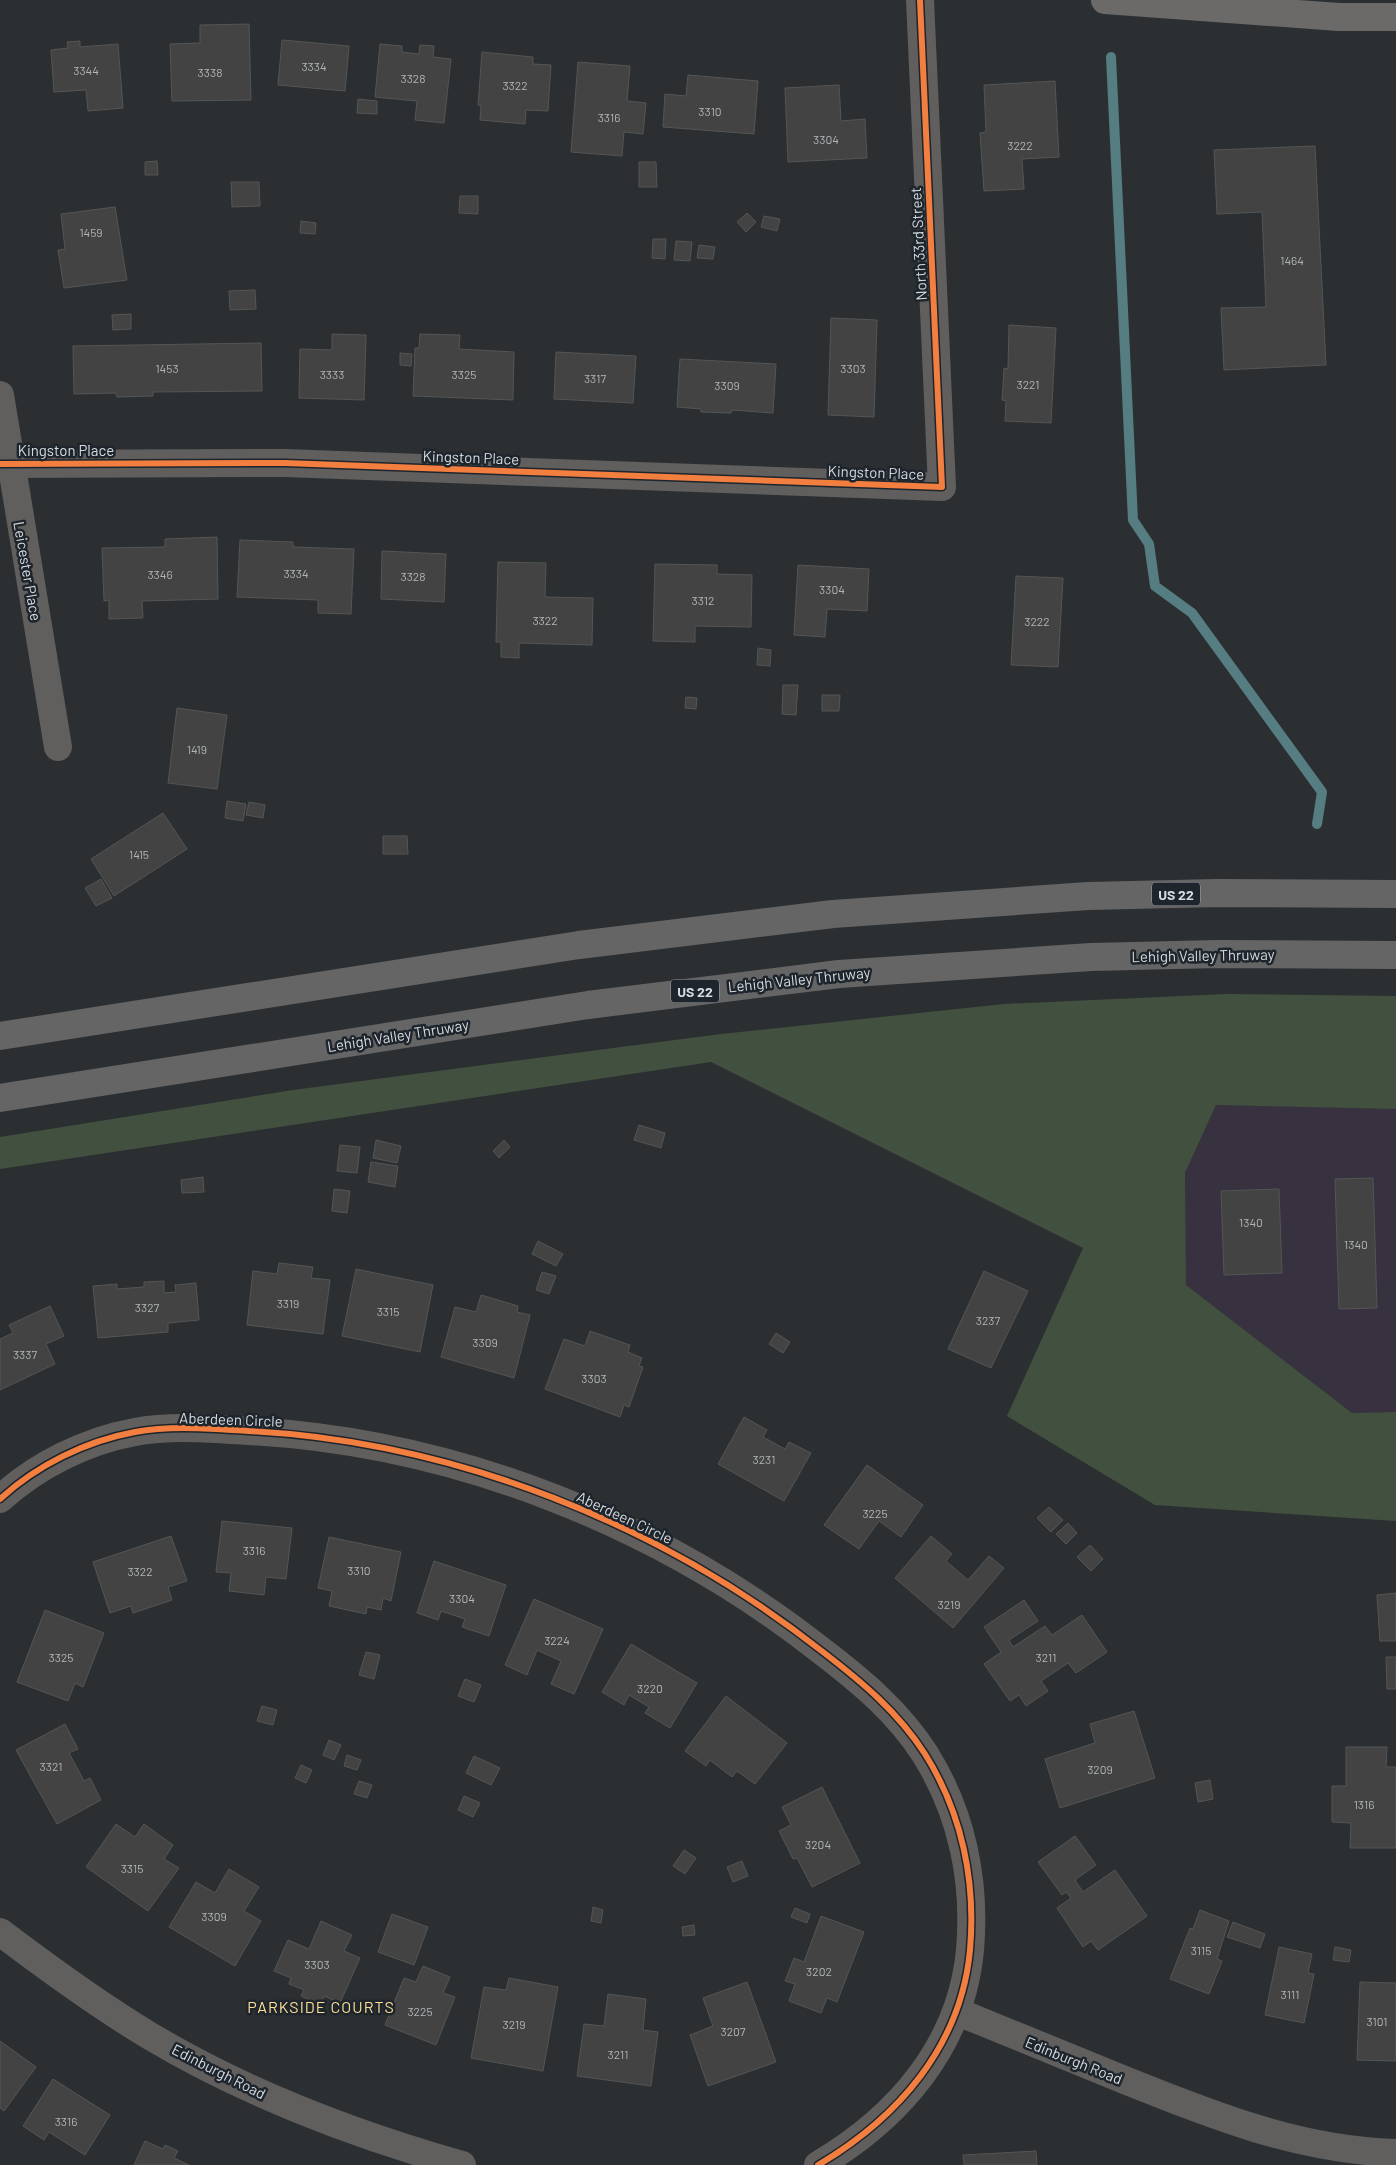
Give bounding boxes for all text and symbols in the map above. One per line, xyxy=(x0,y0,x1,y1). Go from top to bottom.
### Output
house number: 3334 xyxy=(301,59,327,73)
house number: 3344 xyxy=(73,63,99,77)
house number: 3338 xyxy=(198,65,222,79)
house number: 3328 xyxy=(400,71,426,85)
house number: 3322 xyxy=(502,78,528,92)
house number: 3310 xyxy=(698,104,722,118)
house number: 3316 xyxy=(598,110,620,124)
house number: 3304 xyxy=(813,132,839,146)
house number: 3222 xyxy=(1007,138,1033,152)
street label: North 33rd Street xyxy=(906,187,930,301)
house number: 1459 xyxy=(79,225,103,239)
house number: 1464 xyxy=(1280,253,1304,267)
house number: 1453 xyxy=(155,361,179,375)
house number: 3303 xyxy=(840,361,866,375)
house number: 3333 xyxy=(320,367,344,381)
house number: 3325 xyxy=(452,367,476,381)
house number: 3317 xyxy=(584,371,606,385)
house number: 3221 xyxy=(1016,377,1040,391)
house number: 3309 xyxy=(714,378,740,392)
street label: Kingston Place xyxy=(18,441,114,459)
street label: Kingston Place xyxy=(422,446,520,468)
street label: Kingston Place xyxy=(827,461,925,483)
street label: Leicester Place xyxy=(10,520,46,622)
house number: 3334 xyxy=(283,566,309,580)
house number: 3346 xyxy=(147,567,173,581)
house number: 3328 xyxy=(400,569,426,583)
house number: 3304 xyxy=(819,582,845,596)
house number: 3312 xyxy=(692,593,714,607)
house number: 3322 xyxy=(532,613,558,627)
house number: 3222 xyxy=(1024,614,1050,628)
house number: 1419 xyxy=(187,742,207,756)
house number: 1415 xyxy=(129,847,149,861)
road number: US 22 xyxy=(1152,882,1200,906)
street label: Lehigh Valley Thruway xyxy=(1131,945,1275,965)
street label: Lehigh Valley Thruway xyxy=(727,963,871,995)
road number: US 22 xyxy=(671,979,719,1002)
street label: Lehigh Valley Thruway xyxy=(326,1015,470,1055)
house number: 1340 xyxy=(1239,1215,1263,1229)
house number: 1340 xyxy=(1344,1237,1368,1251)
house number: 3319 xyxy=(277,1296,299,1310)
house number: 3327 xyxy=(135,1300,160,1314)
house number: 3315 xyxy=(377,1304,399,1318)
house number: 3237 xyxy=(976,1313,1001,1327)
house number: 3309 xyxy=(472,1335,498,1349)
house number: 3337 xyxy=(13,1347,37,1361)
house number: 3303 xyxy=(581,1371,607,1385)
street label: Aberdeen Circle xyxy=(179,1408,283,1430)
house number: 3231 xyxy=(753,1452,775,1466)
street label: Aberdeen Circle xyxy=(574,1487,676,1547)
house number: 3225 xyxy=(862,1506,888,1520)
house number: 3316 xyxy=(243,1543,265,1557)
house number: 3310 xyxy=(347,1563,371,1577)
house number: 3322 xyxy=(127,1564,153,1578)
house number: 3304 xyxy=(449,1591,475,1605)
house number: 3219 xyxy=(938,1597,960,1611)
house number: 3224 xyxy=(544,1633,570,1647)
house number: 3325 xyxy=(49,1650,73,1664)
house number: 3211 xyxy=(1036,1650,1056,1664)
house number: 3220 xyxy=(637,1681,663,1695)
house number: 3321 xyxy=(40,1759,62,1773)
house number: 3209 xyxy=(1087,1762,1113,1776)
house number: 1316 xyxy=(1354,1797,1374,1811)
house number: 3204 xyxy=(805,1837,831,1851)
house number: 3315 xyxy=(121,1861,143,1875)
house number: 3309 xyxy=(201,1909,227,1923)
house number: 3115 xyxy=(1191,1943,1211,1957)
house number: 3303 xyxy=(304,1957,330,1971)
house number: 3202 xyxy=(806,1964,832,1978)
house number: 3111 xyxy=(1281,1987,1299,2001)
district label: PARKSIDE COURTS xyxy=(247,1997,395,2016)
house number: 3225 xyxy=(407,2004,433,2018)
house number: 3101 xyxy=(1367,2014,1387,2028)
house number: 3219 xyxy=(503,2017,525,2031)
house number: 3207 xyxy=(720,2024,746,2038)
street label: Edinburgh Road xyxy=(1023,2032,1125,2088)
street label: Edinburgh Road xyxy=(169,2040,269,2102)
house number: 3211 xyxy=(608,2047,628,2061)
house number: 3316 xyxy=(55,2114,77,2128)

